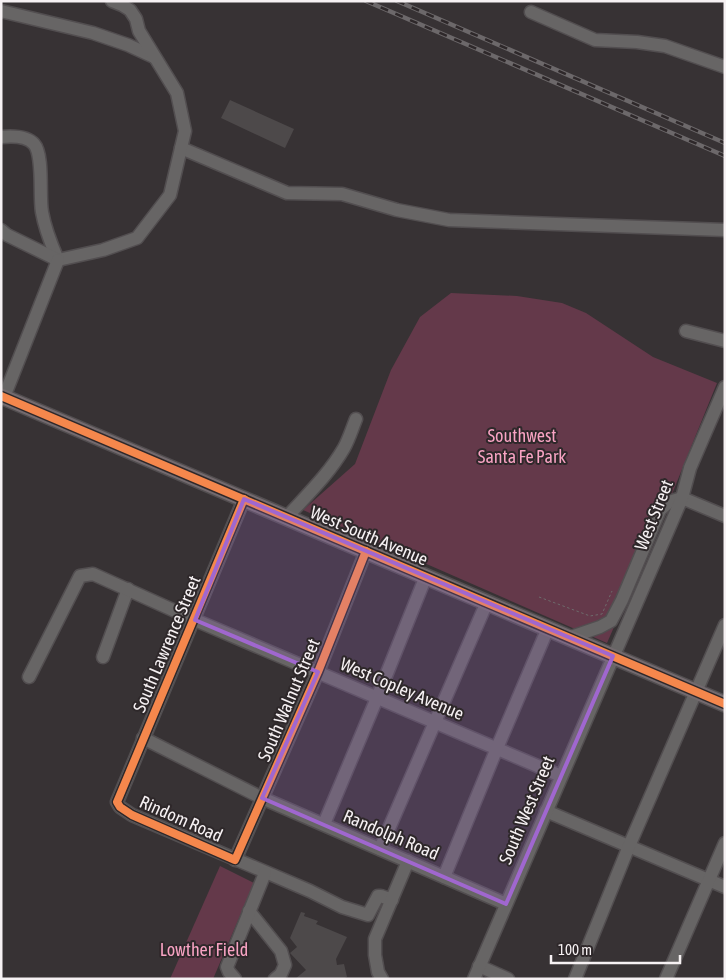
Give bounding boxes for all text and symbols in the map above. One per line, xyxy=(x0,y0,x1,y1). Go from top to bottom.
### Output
park label: Southwest Santa Fe Park xyxy=(478,425,566,467)
street label: West Street xyxy=(630,476,677,553)
street label: West South Avenue xyxy=(307,501,431,570)
street label: South Lawrence Street xyxy=(128,572,205,715)
street label: South Walnut Street xyxy=(253,635,324,764)
street label: West Copley Avenue xyxy=(337,653,467,724)
street label: South West Street xyxy=(494,753,559,867)
street label: Rindom Road xyxy=(136,791,226,846)
street label: Randolph Road xyxy=(340,805,442,864)
scale bar xyxy=(551,932,680,964)
park label: Lowther Field xyxy=(160,939,248,960)
text: 100 m xyxy=(558,941,592,958)

